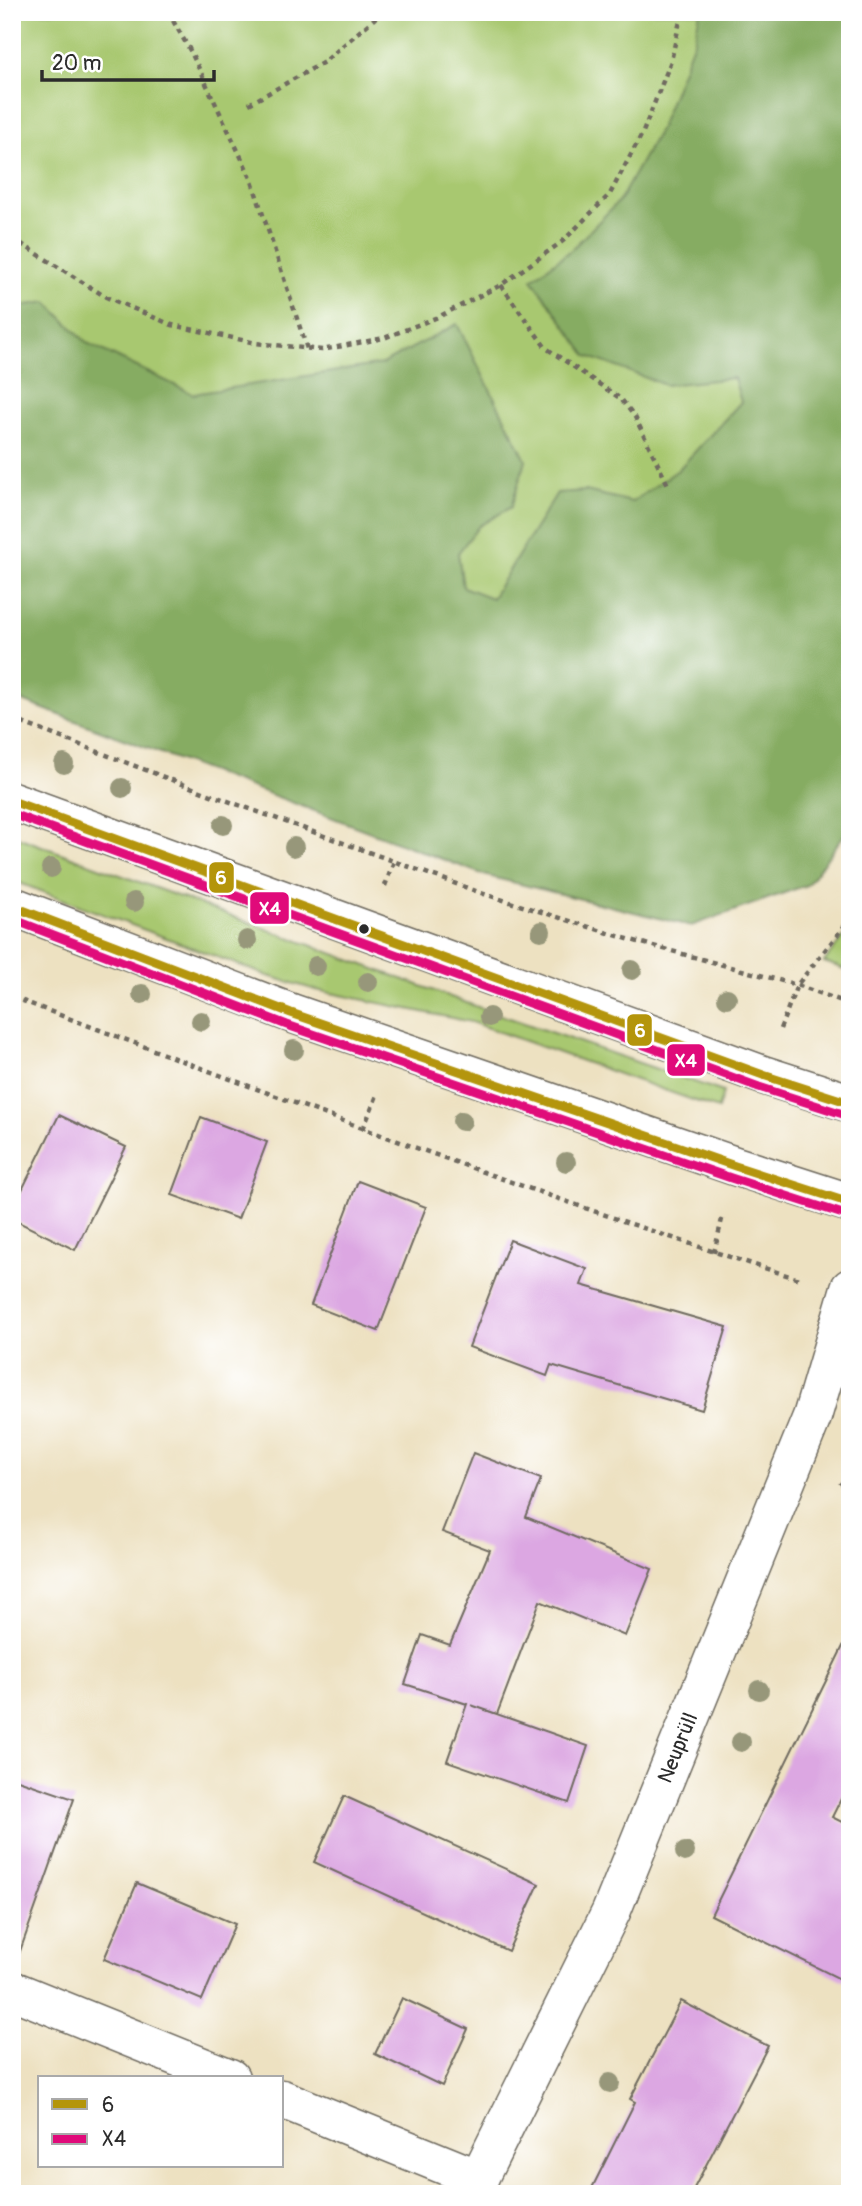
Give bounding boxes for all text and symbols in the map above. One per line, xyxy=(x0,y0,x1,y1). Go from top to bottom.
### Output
scale bar xyxy=(42,38,214,82)
text: 20 m xyxy=(52,50,101,77)
line badge: 6 xyxy=(208,861,235,894)
text: 6 xyxy=(215,866,227,890)
line badge: X4 xyxy=(249,891,290,925)
text: X4 xyxy=(259,897,281,921)
unlabelled marker xyxy=(357,922,371,936)
line badge: 6 xyxy=(626,1013,653,1047)
text: 6 xyxy=(634,1019,646,1043)
line badge: X4 xyxy=(666,1043,706,1077)
text: X4 xyxy=(675,1049,697,1073)
street label: Neuprüll xyxy=(652,1709,704,1787)
legend xyxy=(38,2076,284,2168)
text: 6 xyxy=(102,2092,114,2119)
text: X4 xyxy=(102,2126,126,2153)

